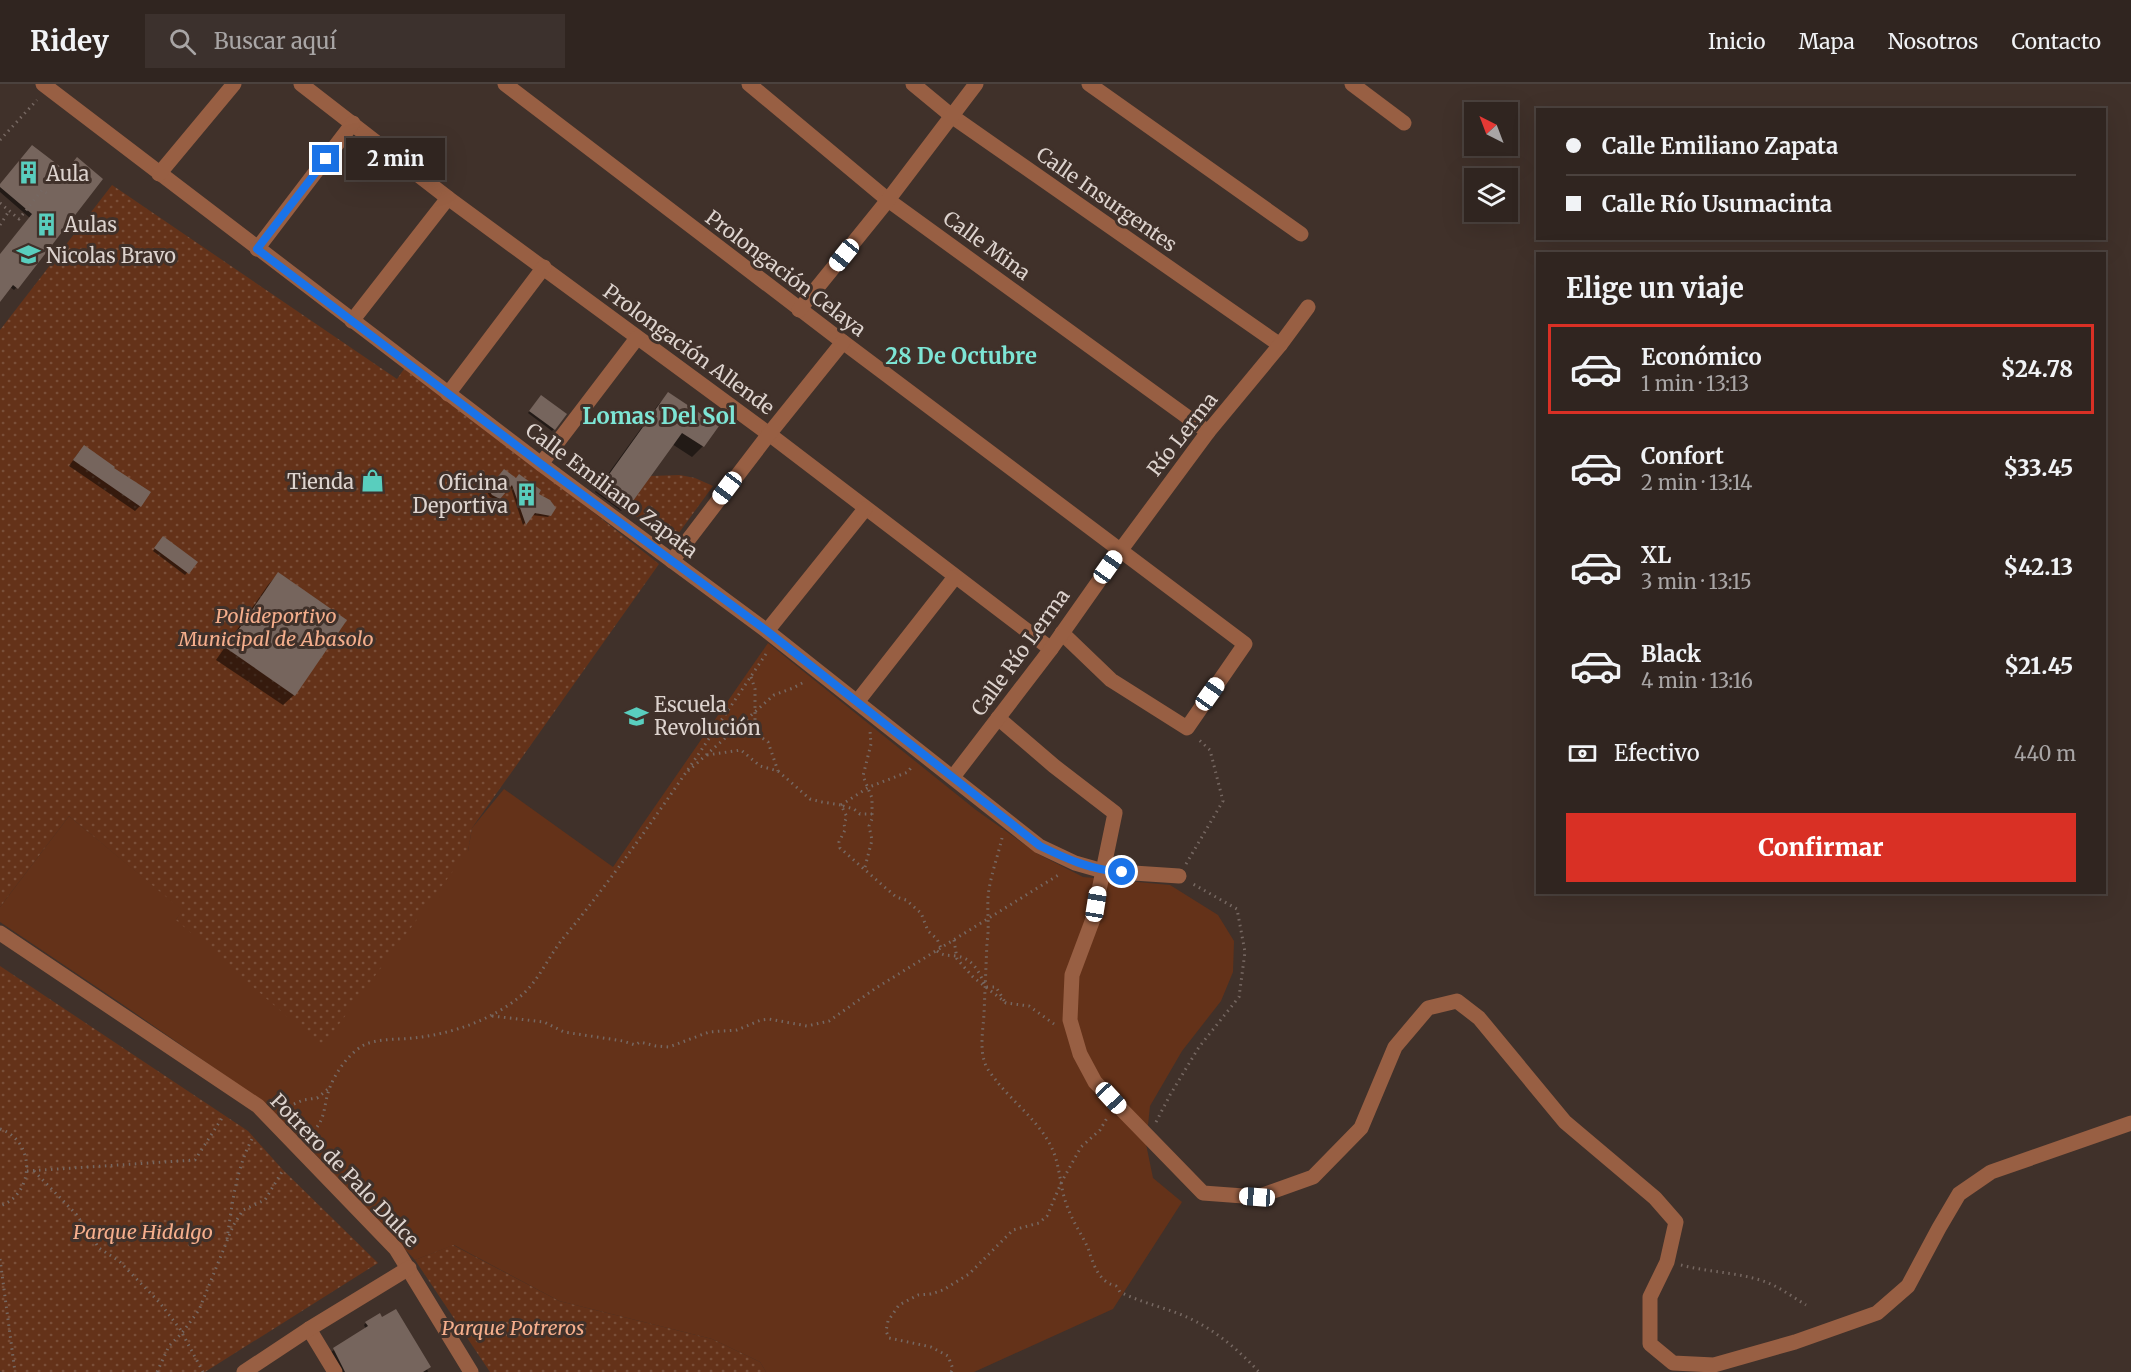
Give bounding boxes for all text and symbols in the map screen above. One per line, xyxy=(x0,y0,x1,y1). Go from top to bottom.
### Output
search box xyxy=(145,14,565,68)
text: Ridey xyxy=(30,23,109,59)
icon: search xyxy=(166,25,199,58)
text: Buscar aquí xyxy=(214,27,337,55)
text: Inicio xyxy=(1708,28,1766,55)
text: Mapa xyxy=(1799,28,1855,55)
text: Nosotros xyxy=(1888,28,1978,55)
text: Contacto xyxy=(2011,28,2101,55)
north arrow xyxy=(1464,102,1518,156)
map controls xyxy=(1464,102,1518,222)
text: Calle Emiliano Zapata xyxy=(1602,132,1838,160)
callout: 2 min xyxy=(347,138,446,180)
street label: Calle Insurgentes xyxy=(1032,141,1182,257)
route end xyxy=(312,145,339,172)
text: 2 min xyxy=(367,146,424,171)
building icon: Aula xyxy=(15,160,41,186)
place label: Aula xyxy=(45,161,89,186)
button: layers xyxy=(1464,168,1518,222)
text: Calle Río Usumacinta xyxy=(1602,190,1832,218)
street label: Prolongación Celaya xyxy=(701,204,871,342)
street label: Calle Mina xyxy=(938,205,1036,285)
building icon: Aulas xyxy=(33,211,59,237)
place label: Aulas xyxy=(63,212,117,237)
car xyxy=(826,235,862,275)
school or university icon: Nicolas Bravo xyxy=(15,242,41,268)
place label: Nicolas Bravo xyxy=(46,243,176,268)
text: Elige un viaje xyxy=(1566,271,1744,305)
street label: Prolongación Allende xyxy=(598,278,780,420)
district label: 28 De Octubre xyxy=(885,342,1037,370)
icon: car xyxy=(1569,342,1623,396)
text: Económico xyxy=(1641,343,1762,371)
text: $24.78 xyxy=(2001,355,2073,383)
text: 1 min · 13:13 xyxy=(1641,371,1749,396)
street label: Río Lerma xyxy=(1142,387,1223,481)
district label: Lomas Del Sol xyxy=(582,402,736,430)
street label: Calle Emiliano Zapata xyxy=(521,417,703,563)
icon: car xyxy=(1569,441,1623,495)
text: Confort xyxy=(1641,442,1724,470)
text: $33.45 xyxy=(2003,454,2073,482)
shop icon: Tienda xyxy=(359,468,385,494)
car xyxy=(709,468,745,508)
place label: Tienda xyxy=(287,469,354,494)
place label: Oficina Deportiva xyxy=(413,470,508,518)
text: 2 min · 13:14 xyxy=(1641,470,1752,495)
building icon: Oficina Deportiva xyxy=(513,481,539,507)
icon: car xyxy=(1569,540,1623,594)
text: XL xyxy=(1641,541,1671,569)
car xyxy=(1090,547,1126,587)
text: $42.13 xyxy=(2003,553,2073,581)
text: 3 min · 13:15 xyxy=(1641,569,1752,594)
street label: Calle Río Lerma xyxy=(966,583,1075,720)
park label: Polideportivo Municipal de Abasolo xyxy=(177,603,374,651)
icon: car xyxy=(1569,639,1623,693)
text: Black xyxy=(1641,640,1701,668)
text: $21.45 xyxy=(2004,652,2073,680)
text: 4 min · 13:16 xyxy=(1641,668,1753,693)
car xyxy=(1192,674,1228,714)
place label: Escuela Revolución xyxy=(654,692,761,740)
school or university icon: Escuela Revolución xyxy=(623,703,649,729)
icon: cash xyxy=(1566,737,1599,770)
text: Efectivo xyxy=(1614,739,1700,767)
text: 440 m xyxy=(2014,741,2076,766)
button: Confirmar xyxy=(1566,813,2076,882)
route start xyxy=(1108,858,1135,885)
car xyxy=(1084,885,1108,923)
car xyxy=(1092,1079,1130,1117)
street label: Potrero de Palo Dulce xyxy=(265,1088,425,1252)
car xyxy=(1238,1187,1276,1207)
park label: Parque Hidalgo xyxy=(73,1219,213,1244)
park label: Parque Potreros xyxy=(442,1315,584,1340)

